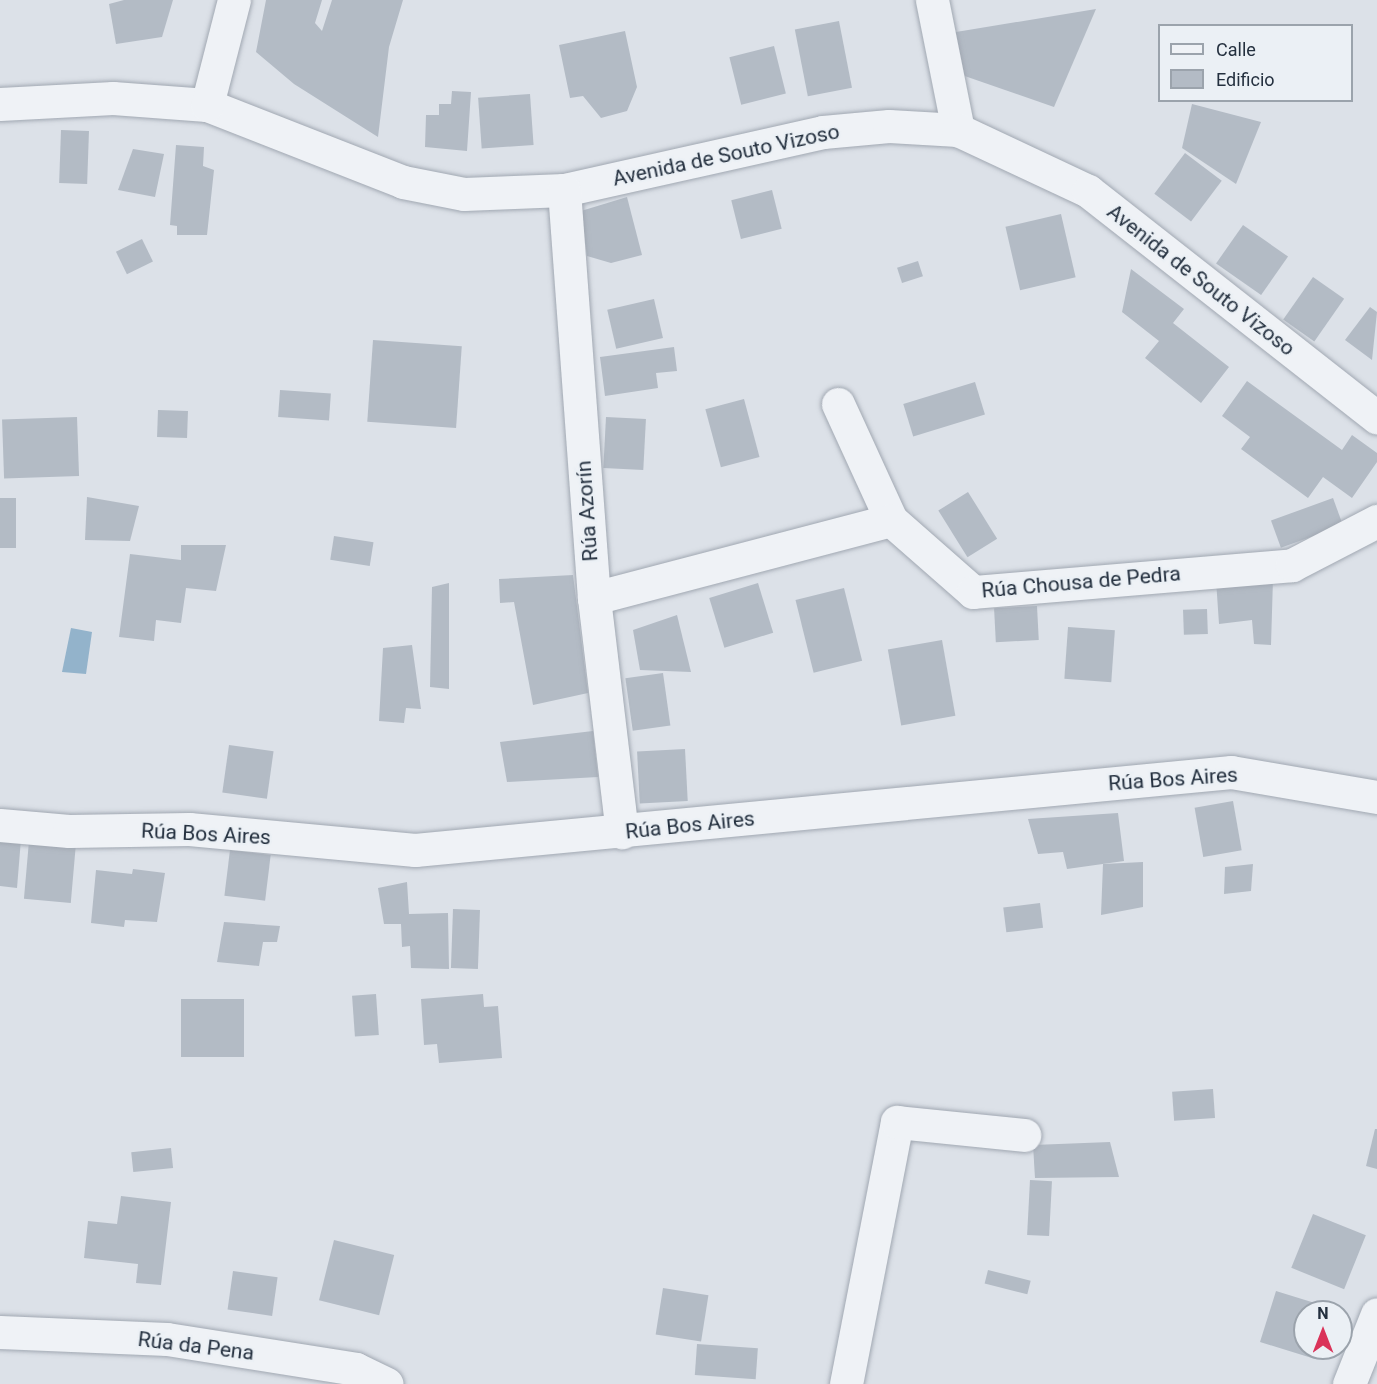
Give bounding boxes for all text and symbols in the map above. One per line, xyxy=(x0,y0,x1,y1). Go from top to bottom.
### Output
legend xyxy=(1158,24,1353,102)
text: Calle xyxy=(1216,39,1256,60)
text: Edificio xyxy=(1216,69,1275,90)
street label: Avenida de Souto Vizoso xyxy=(610,119,842,191)
street label: Avenida de Souto Vizoso xyxy=(1102,199,1300,361)
street label: Rúa Azorín xyxy=(571,460,603,562)
street label: Rúa Chousa de Pedra xyxy=(980,561,1182,603)
street label: Rúa Bos Aires xyxy=(1107,762,1239,796)
street label: Rúa Bos Aires xyxy=(624,806,756,844)
street label: Rúa Bos Aires xyxy=(140,818,272,850)
north arrow xyxy=(1293,1300,1353,1360)
text: N xyxy=(1317,1304,1329,1323)
street label: Rúa da Pena xyxy=(136,1326,256,1366)

